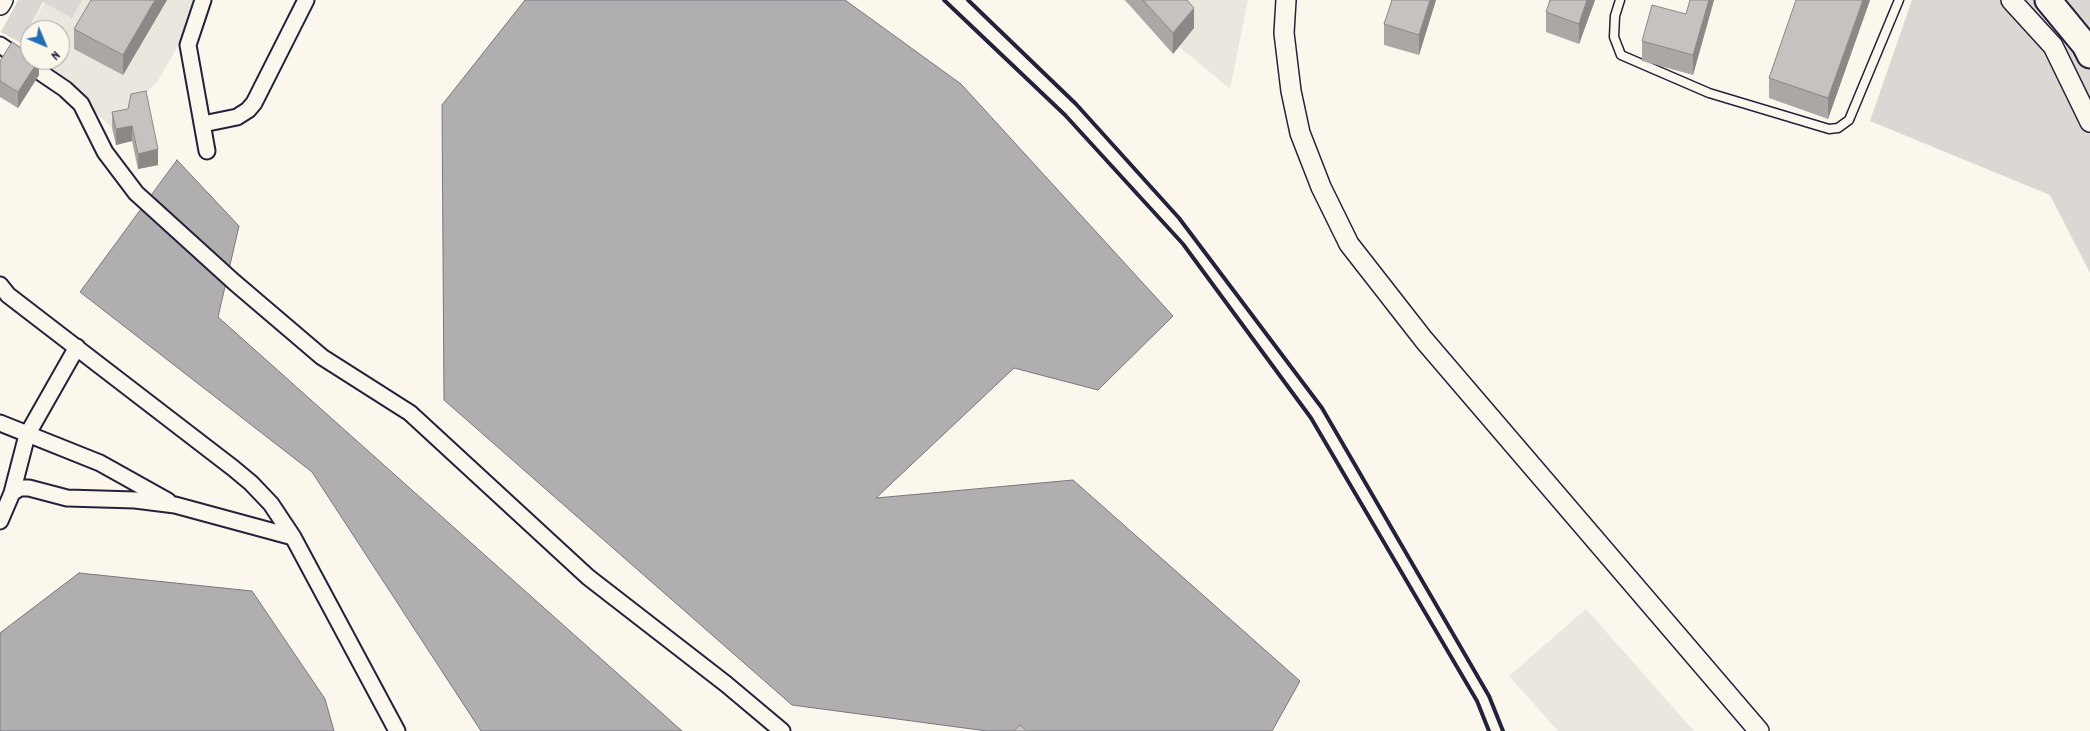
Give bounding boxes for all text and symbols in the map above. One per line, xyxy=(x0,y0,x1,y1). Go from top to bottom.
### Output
north arrow xyxy=(20,20,70,70)
text: N xyxy=(45,45,64,64)

